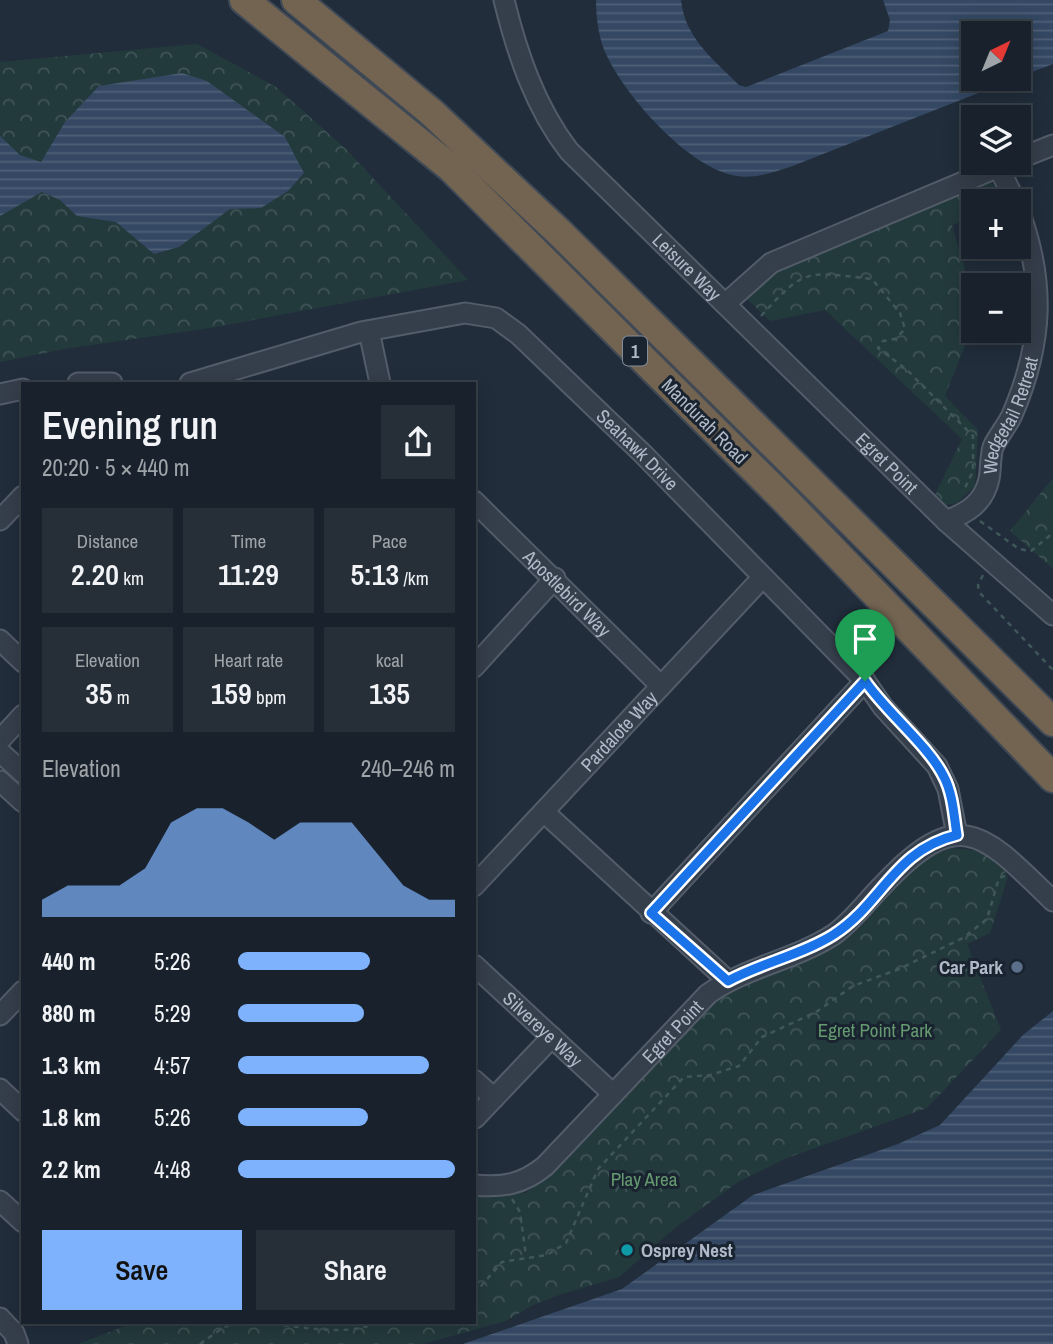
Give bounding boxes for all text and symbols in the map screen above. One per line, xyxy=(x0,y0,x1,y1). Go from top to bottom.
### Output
north arrow xyxy=(961,21,1031,91)
map controls xyxy=(961,21,1031,343)
button: layers xyxy=(961,105,1031,175)
button: + xyxy=(961,189,1031,259)
street label: Leisure Way xyxy=(647,227,727,307)
button: − xyxy=(961,273,1031,343)
road number: 1 xyxy=(623,337,647,366)
street label: Wedgetail Retreat xyxy=(977,353,1044,475)
street label: Mandurah Road xyxy=(656,372,754,470)
text: Evening run xyxy=(42,400,218,451)
street label: Seahawk Drive xyxy=(591,403,684,496)
button: share xyxy=(381,405,455,479)
street label: Egret Point xyxy=(850,426,924,500)
text: 20:20 · 5 × 440 m xyxy=(42,452,189,483)
text: Distance xyxy=(77,528,138,554)
text: Time xyxy=(231,528,266,554)
text: Pace xyxy=(372,528,407,554)
street label: Apostlebird Way xyxy=(517,543,617,643)
text: 2.20 xyxy=(71,554,119,594)
text: 11:29 xyxy=(218,554,279,594)
text: 5:13 xyxy=(350,554,399,594)
text: km xyxy=(119,565,144,591)
text: /km xyxy=(399,565,429,591)
pin xyxy=(835,609,895,681)
icon: arrive xyxy=(846,620,884,658)
text: Elevation xyxy=(75,647,140,673)
text: Heart rate xyxy=(214,647,283,673)
text: kcal xyxy=(376,647,403,673)
text: 35 xyxy=(85,673,113,713)
text: 159 xyxy=(211,673,252,713)
text: 135 xyxy=(369,673,410,713)
text: m xyxy=(113,684,130,710)
text: bpm xyxy=(252,684,286,710)
street label: Pardalote Way xyxy=(575,685,663,777)
text: Elevation xyxy=(42,753,121,784)
text: 240–246 m xyxy=(361,753,455,784)
text: 440 m xyxy=(42,946,95,977)
text: 5:26 xyxy=(154,946,191,977)
place label: Car Park xyxy=(939,954,1003,980)
marker: Car Park xyxy=(1009,959,1025,975)
street label: Silvereye Way xyxy=(497,985,589,1073)
street label: Egret Point xyxy=(636,994,709,1069)
text: 880 m xyxy=(42,998,95,1029)
text: 5:29 xyxy=(154,998,191,1029)
park label: Egret Point Park xyxy=(818,1017,932,1043)
text: 1.3 km xyxy=(42,1050,101,1081)
text: 4:57 xyxy=(154,1050,191,1081)
text: 1.8 km xyxy=(42,1102,101,1133)
text: 5:26 xyxy=(154,1102,191,1133)
text: 2.2 km xyxy=(42,1154,101,1185)
text: 4:48 xyxy=(154,1154,191,1185)
park label: Play Area xyxy=(611,1166,678,1192)
button: Save xyxy=(42,1230,242,1310)
button: Share xyxy=(256,1230,455,1310)
place label: Osprey Nest xyxy=(641,1237,733,1263)
marker: Osprey Nest xyxy=(619,1242,635,1258)

